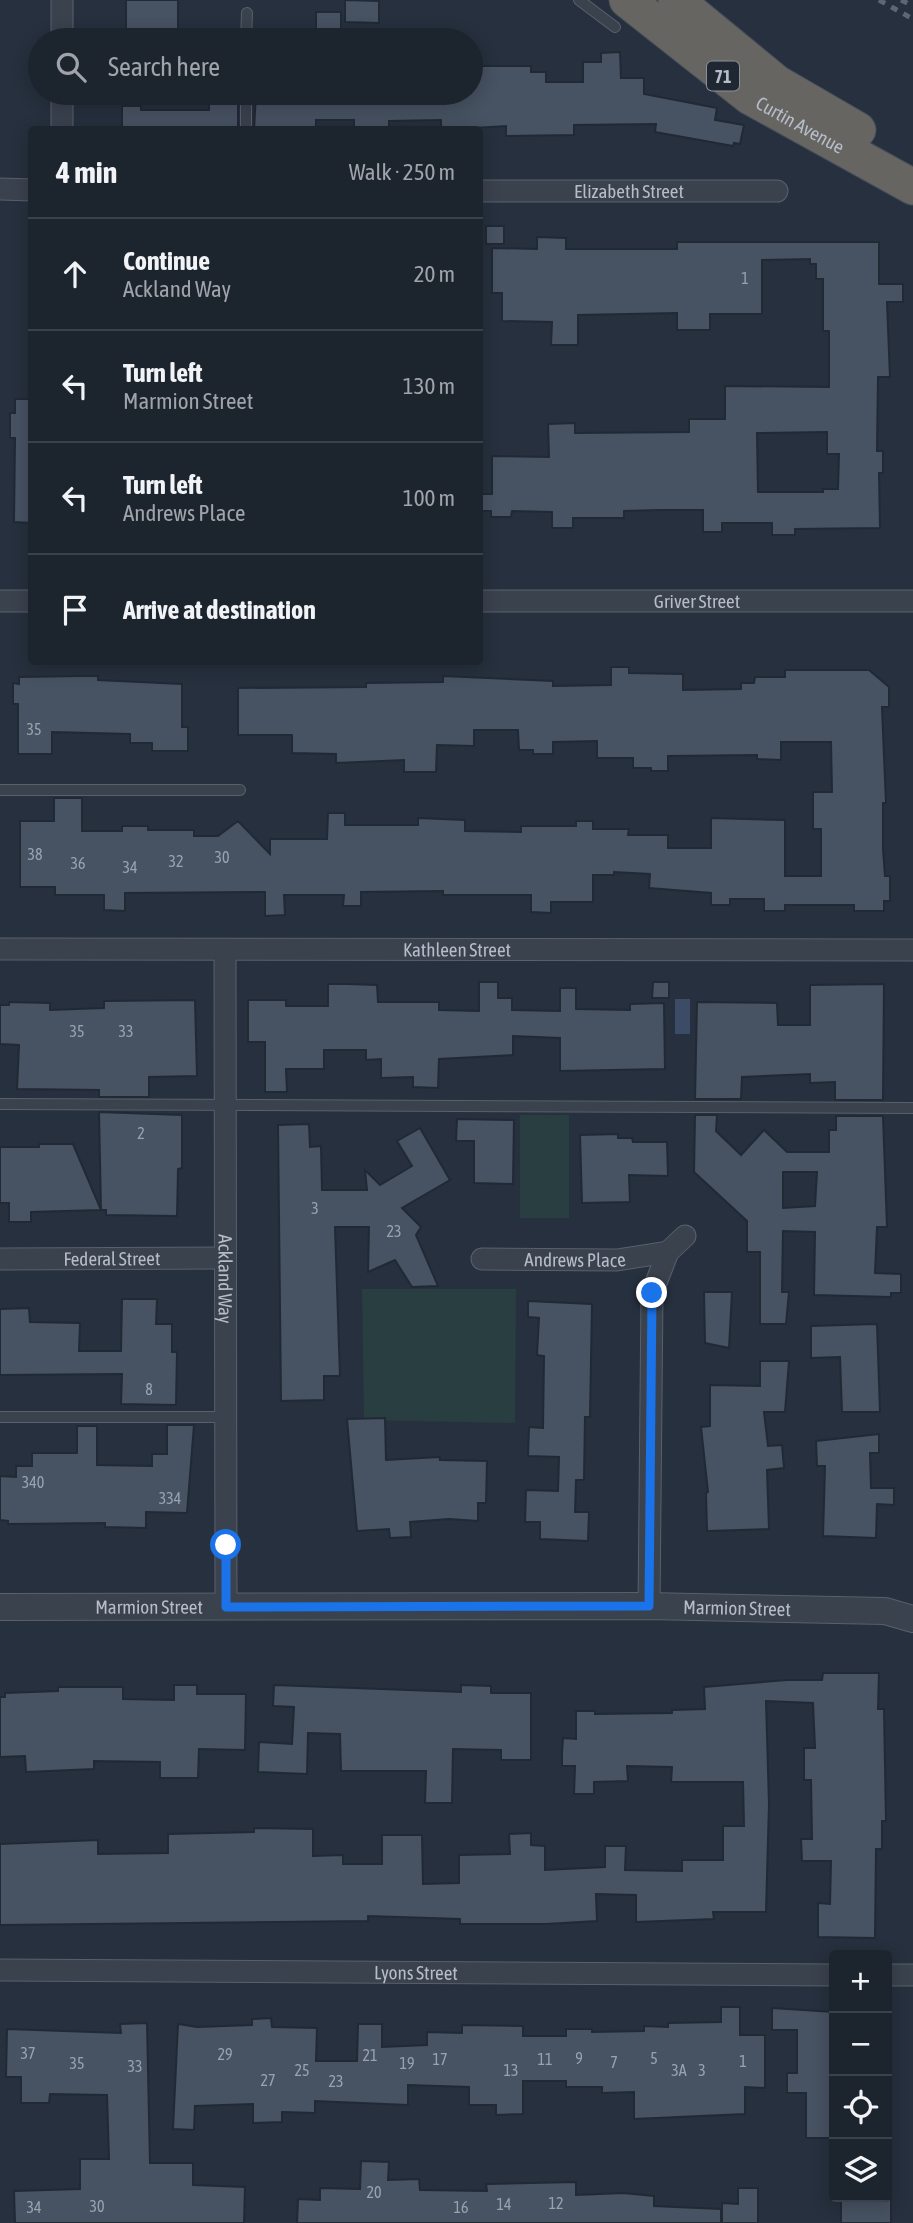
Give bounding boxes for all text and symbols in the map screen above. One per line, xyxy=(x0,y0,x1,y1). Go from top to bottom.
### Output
search box xyxy=(28,28,483,105)
icon: search xyxy=(52,48,90,86)
text: Search here xyxy=(108,52,220,82)
road number: 71 xyxy=(707,62,739,90)
street label: Curtin Avenue xyxy=(752,92,848,158)
text: 4 min xyxy=(56,155,117,189)
text: Walk · 250 m xyxy=(349,159,455,185)
street label: Elizabeth Street xyxy=(574,180,684,202)
text: Continue xyxy=(123,246,210,276)
icon: ahead xyxy=(56,255,94,293)
text: 20 m xyxy=(414,261,455,287)
house number: 1 xyxy=(741,269,749,287)
text: Ackland Way xyxy=(123,276,231,302)
text: Turn left xyxy=(123,358,203,388)
icon: left xyxy=(56,367,94,405)
text: 130 m xyxy=(403,373,455,399)
text: Marmion Street xyxy=(123,388,253,414)
text: Turn left xyxy=(123,470,203,500)
icon: left xyxy=(56,479,94,517)
text: 100 m xyxy=(403,485,455,511)
text: Andrews Place xyxy=(123,500,245,526)
street label: Griver Street xyxy=(654,590,740,612)
icon: arrive xyxy=(56,591,94,629)
text: Arrive at destination xyxy=(123,595,316,625)
house number: 35 xyxy=(26,720,42,738)
house number: 38 xyxy=(27,845,43,863)
house number: 30 xyxy=(214,848,230,866)
house number: 32 xyxy=(168,852,184,870)
house number: 36 xyxy=(70,854,86,872)
house number: 34 xyxy=(122,858,138,876)
street label: Kathleen Street xyxy=(403,938,511,961)
house number: 35 xyxy=(69,1022,85,1040)
house number: 33 xyxy=(118,1022,134,1040)
house number: 2 xyxy=(137,1124,145,1142)
house number: 3 xyxy=(311,1199,319,1217)
house number: 23 xyxy=(386,1222,402,1240)
street label: Ackland Way xyxy=(214,1234,237,1324)
street label: Federal Street xyxy=(63,1247,161,1270)
street label: Andrews Place xyxy=(524,1248,627,1271)
route end xyxy=(636,1277,667,1308)
house number: 8 xyxy=(145,1380,153,1398)
house number: 340 xyxy=(22,1473,44,1491)
house number: 334 xyxy=(159,1489,181,1507)
route start xyxy=(210,1529,241,1560)
street label: Marmion Street xyxy=(95,1596,203,1618)
street label: Marmion Street xyxy=(683,1596,791,1620)
map controls xyxy=(829,1950,892,2202)
button: + xyxy=(829,1950,892,2013)
street label: Lyons Street xyxy=(374,1961,458,1984)
button: − xyxy=(829,2013,892,2076)
house number: 37 xyxy=(20,2044,36,2062)
house number: 29 xyxy=(217,2045,233,2063)
house number: 21 xyxy=(362,2046,378,2064)
house number: 9 xyxy=(575,2049,583,2067)
house number: 5 xyxy=(650,2049,658,2067)
house number: 17 xyxy=(432,2050,448,2068)
house number: 11 xyxy=(537,2050,553,2068)
house number: 1 xyxy=(739,2052,747,2070)
house number: 7 xyxy=(610,2053,618,2071)
house number: 35 xyxy=(69,2054,85,2072)
house number: 19 xyxy=(399,2054,415,2072)
house number: 33 xyxy=(127,2057,143,2075)
house number: 25 xyxy=(294,2061,310,2079)
house number: 13 xyxy=(503,2061,519,2079)
house number: 3A xyxy=(671,2061,687,2079)
house number: 3 xyxy=(698,2061,706,2079)
house number: 27 xyxy=(260,2071,276,2089)
house number: 23 xyxy=(328,2072,344,2090)
button: locate xyxy=(829,2076,892,2139)
button: layers xyxy=(829,2139,892,2202)
house number: 20 xyxy=(366,2183,382,2201)
house number: 12 xyxy=(548,2194,564,2212)
house number: 14 xyxy=(496,2195,512,2213)
house number: 30 xyxy=(89,2197,105,2215)
house number: 34 xyxy=(26,2198,42,2216)
house number: 16 xyxy=(453,2198,469,2216)

